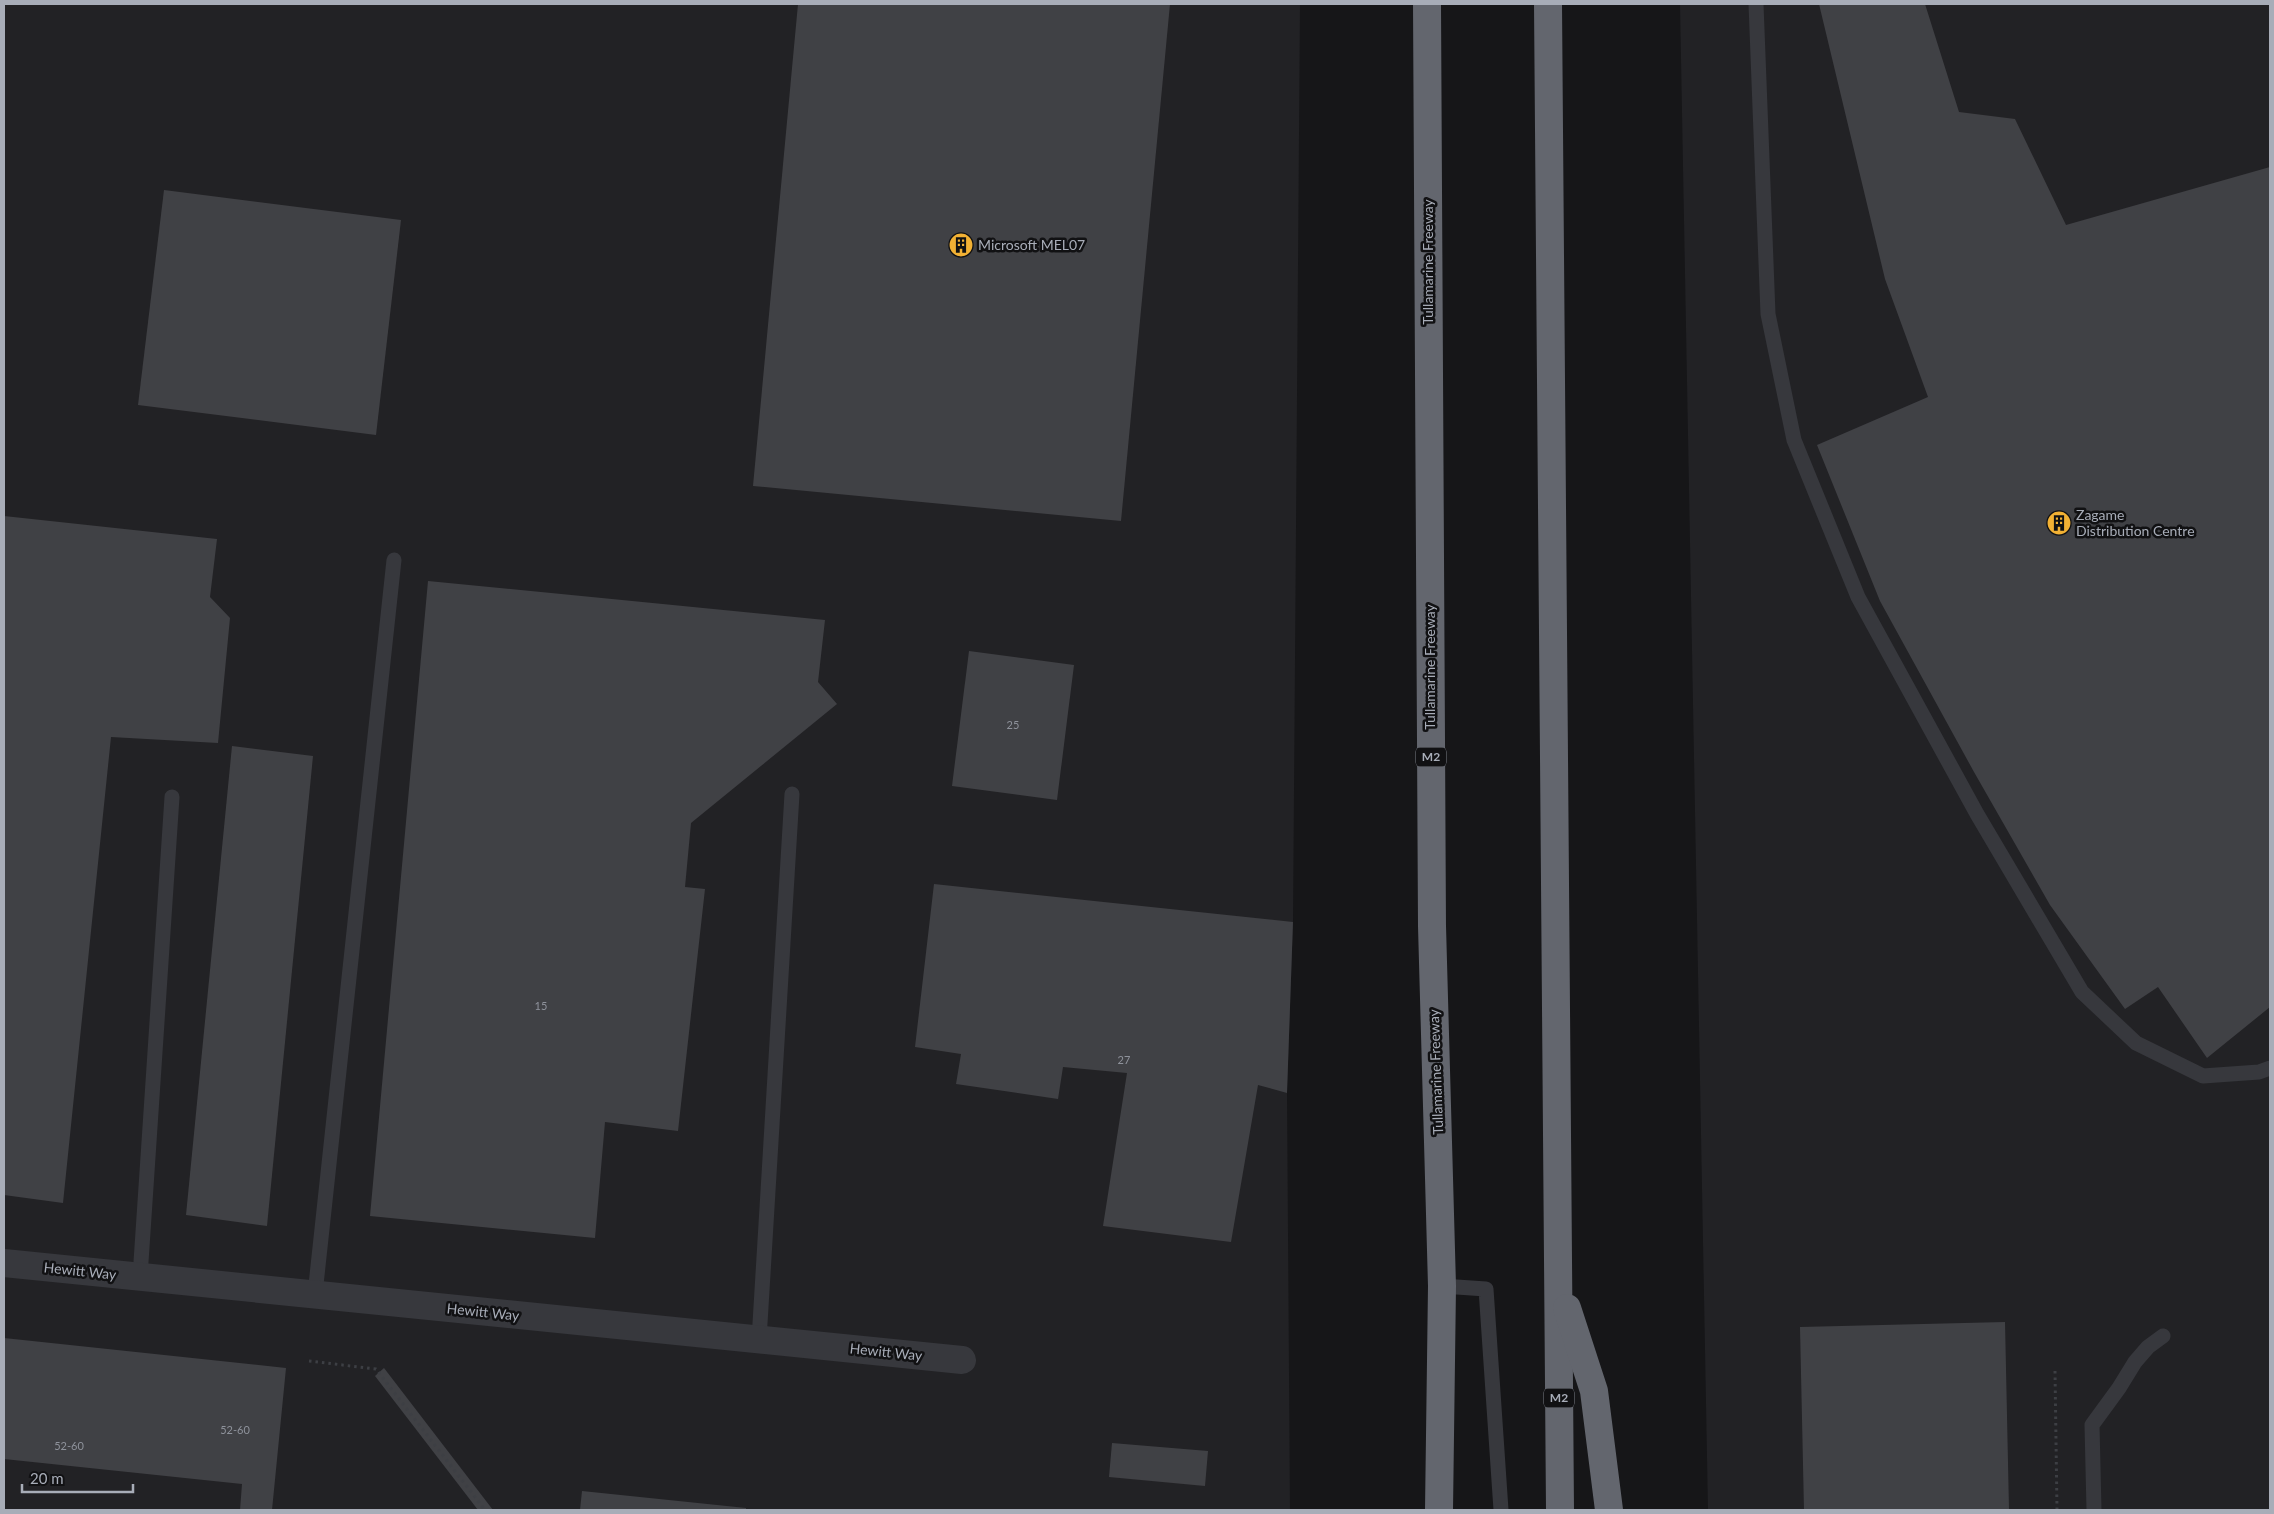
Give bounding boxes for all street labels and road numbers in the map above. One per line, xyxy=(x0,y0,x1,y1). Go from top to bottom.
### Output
street label: Tullamarine Freeway xyxy=(1419,198,1436,325)
street label: Tullamarine Freeway xyxy=(1421,603,1438,730)
road number: M2 xyxy=(1416,748,1446,766)
street label: Tullamarine Freeway xyxy=(1425,1008,1446,1135)
street label: Hewitt Way xyxy=(43,1258,118,1283)
street label: Hewitt Way xyxy=(446,1299,521,1324)
street label: Hewitt Way xyxy=(849,1339,924,1364)
road number: M2 xyxy=(1544,1389,1574,1408)

